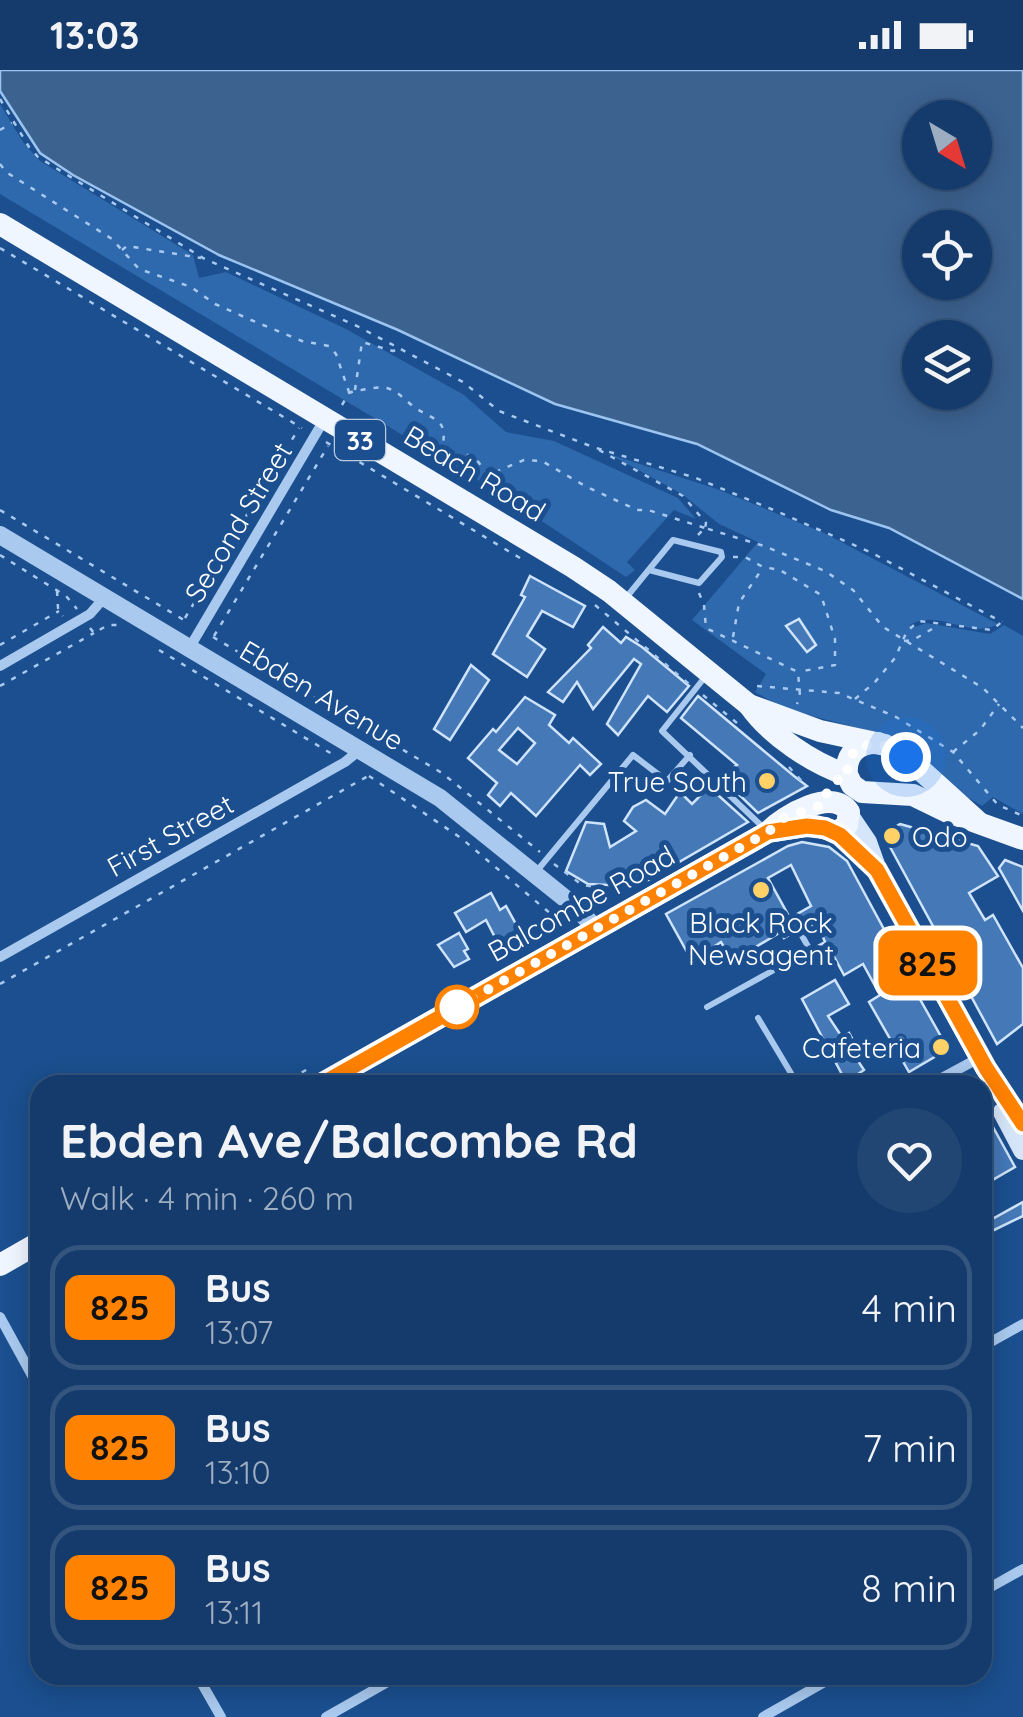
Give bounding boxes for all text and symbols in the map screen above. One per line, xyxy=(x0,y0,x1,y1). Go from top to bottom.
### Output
text: 13:03 xyxy=(50,11,139,59)
north arrow xyxy=(902,100,992,190)
map controls xyxy=(902,100,992,410)
button: locate xyxy=(902,210,992,300)
button: layers xyxy=(902,320,992,410)
street label: Beach Road xyxy=(398,417,552,529)
road number: 33 xyxy=(335,420,385,460)
street label: Second Street xyxy=(177,436,299,608)
street label: Ebden Avenue xyxy=(234,632,410,758)
your location xyxy=(881,732,931,782)
place label: True South xyxy=(608,764,747,799)
marker: True South xyxy=(756,770,778,792)
street label: First Street xyxy=(101,786,239,884)
place label: Odo xyxy=(912,819,968,854)
marker: Odo xyxy=(881,825,903,847)
street label: Balcombe Road xyxy=(481,837,681,969)
marker: Black Rock Newsagent xyxy=(750,879,772,901)
place label: Black Rock Newsagent xyxy=(688,905,834,972)
line badge: 825 xyxy=(870,930,986,996)
text: 825 xyxy=(898,941,958,985)
unlabelled marker xyxy=(436,986,478,1028)
place label: Cafeteria xyxy=(802,1030,921,1065)
marker: Cafeteria xyxy=(930,1036,952,1058)
button: heart xyxy=(857,1108,962,1213)
text: Ebden Ave/Balcombe Rd xyxy=(60,1110,638,1170)
text: Walk · 4 min · 260 m xyxy=(60,1178,354,1218)
text: Bus xyxy=(205,1264,271,1312)
text: 4 min xyxy=(862,1284,957,1332)
text: 825 xyxy=(90,1285,150,1329)
text: 13:07 xyxy=(205,1312,273,1352)
text: Bus xyxy=(205,1404,271,1452)
text: 7 min xyxy=(862,1424,957,1472)
text: 825 xyxy=(90,1425,150,1469)
text: 13:10 xyxy=(205,1452,270,1492)
text: Bus xyxy=(205,1544,271,1592)
text: 8 min xyxy=(861,1564,957,1612)
text: 825 xyxy=(90,1565,150,1609)
text: 13:11 xyxy=(205,1592,263,1632)

